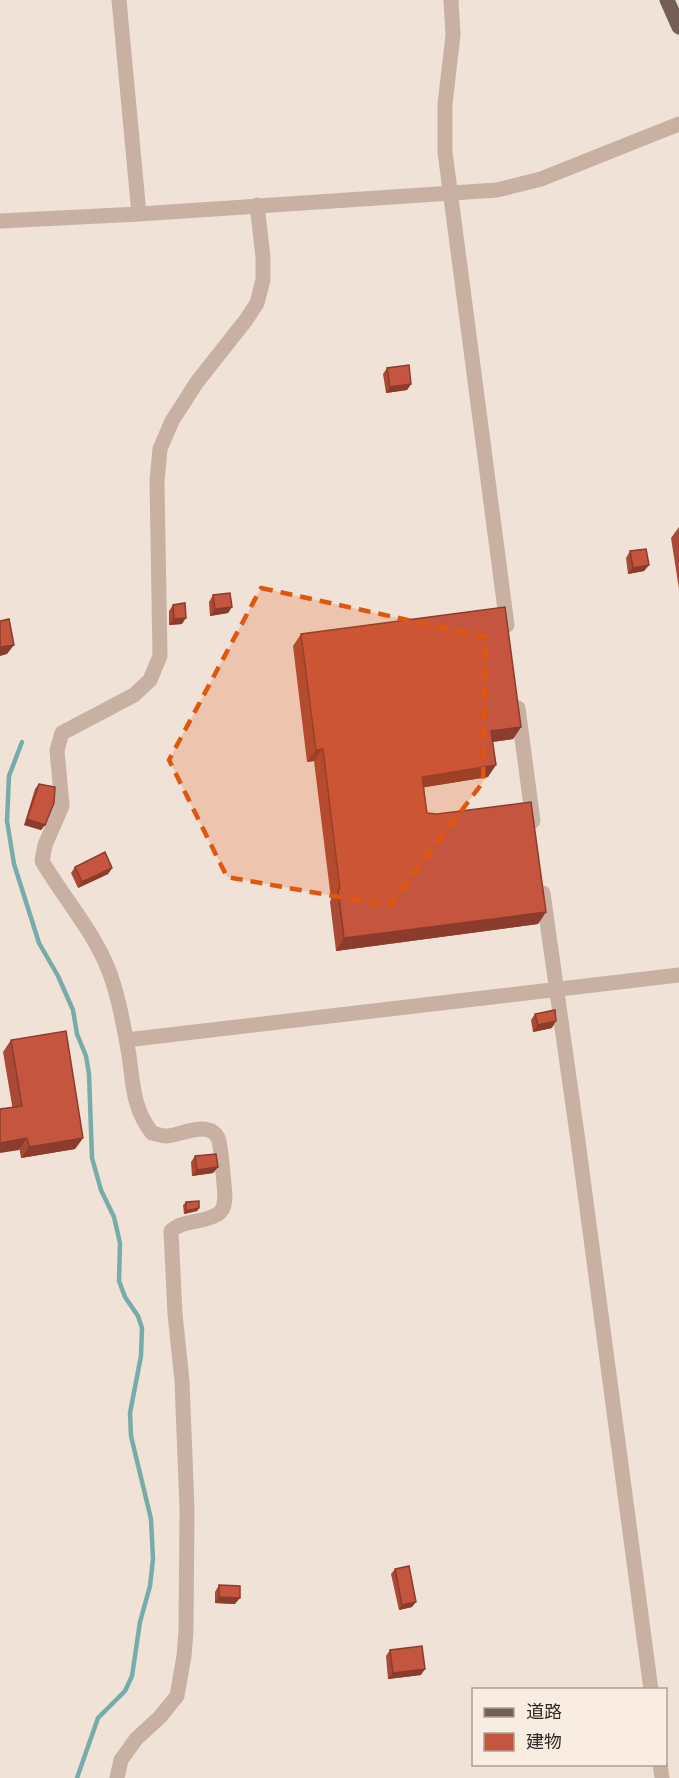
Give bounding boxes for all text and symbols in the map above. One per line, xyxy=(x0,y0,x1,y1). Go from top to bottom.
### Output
legend xyxy=(472,1688,667,1766)
text: 道路 xyxy=(526,1699,562,1723)
text: 建物 xyxy=(526,1729,562,1753)

